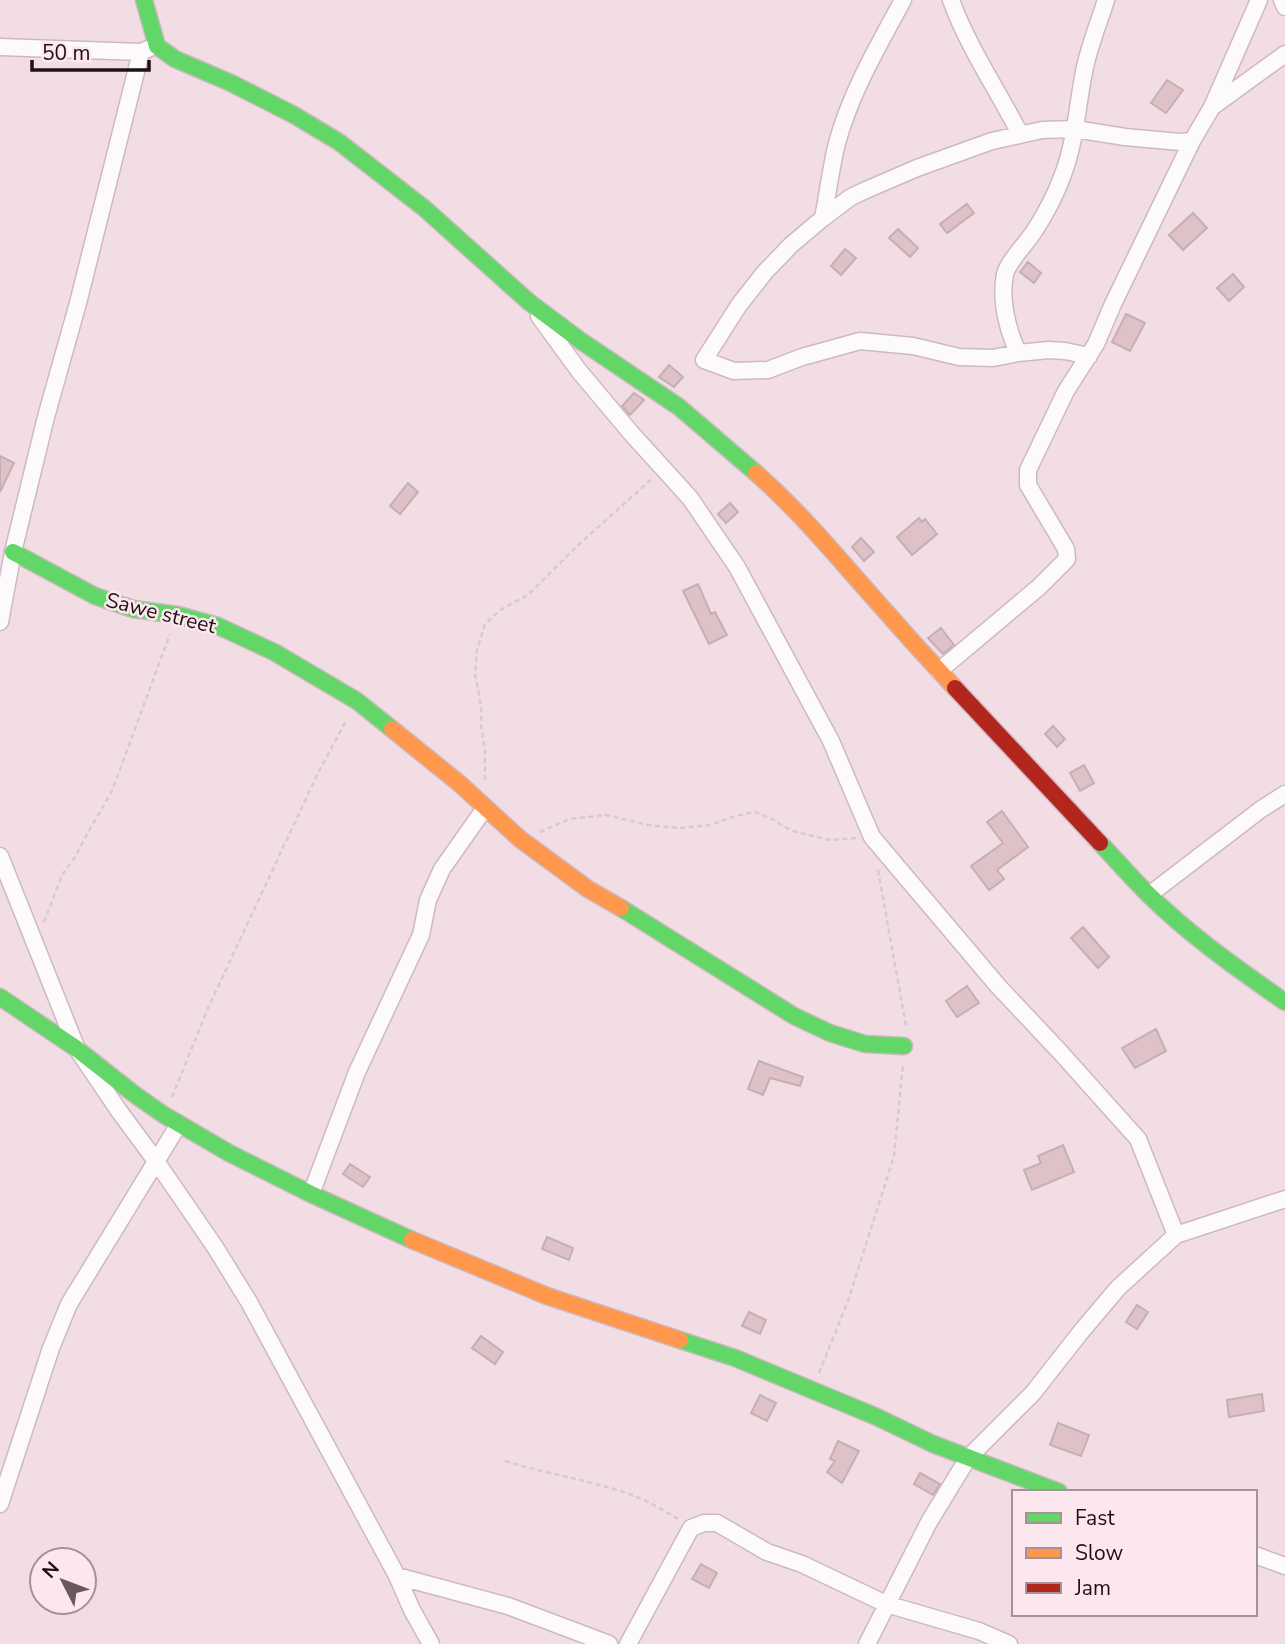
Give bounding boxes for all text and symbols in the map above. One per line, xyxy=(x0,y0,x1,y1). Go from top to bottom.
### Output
scale bar xyxy=(32,28,149,72)
text: 50 m xyxy=(42,39,91,67)
street label: Sawe street xyxy=(103,586,220,640)
legend xyxy=(1012,1490,1257,1616)
text: Fast xyxy=(1075,1504,1115,1532)
text: Slow xyxy=(1075,1539,1124,1567)
north arrow xyxy=(28,1546,98,1616)
text: N xyxy=(37,1556,66,1584)
text: Jam xyxy=(1074,1574,1111,1602)

